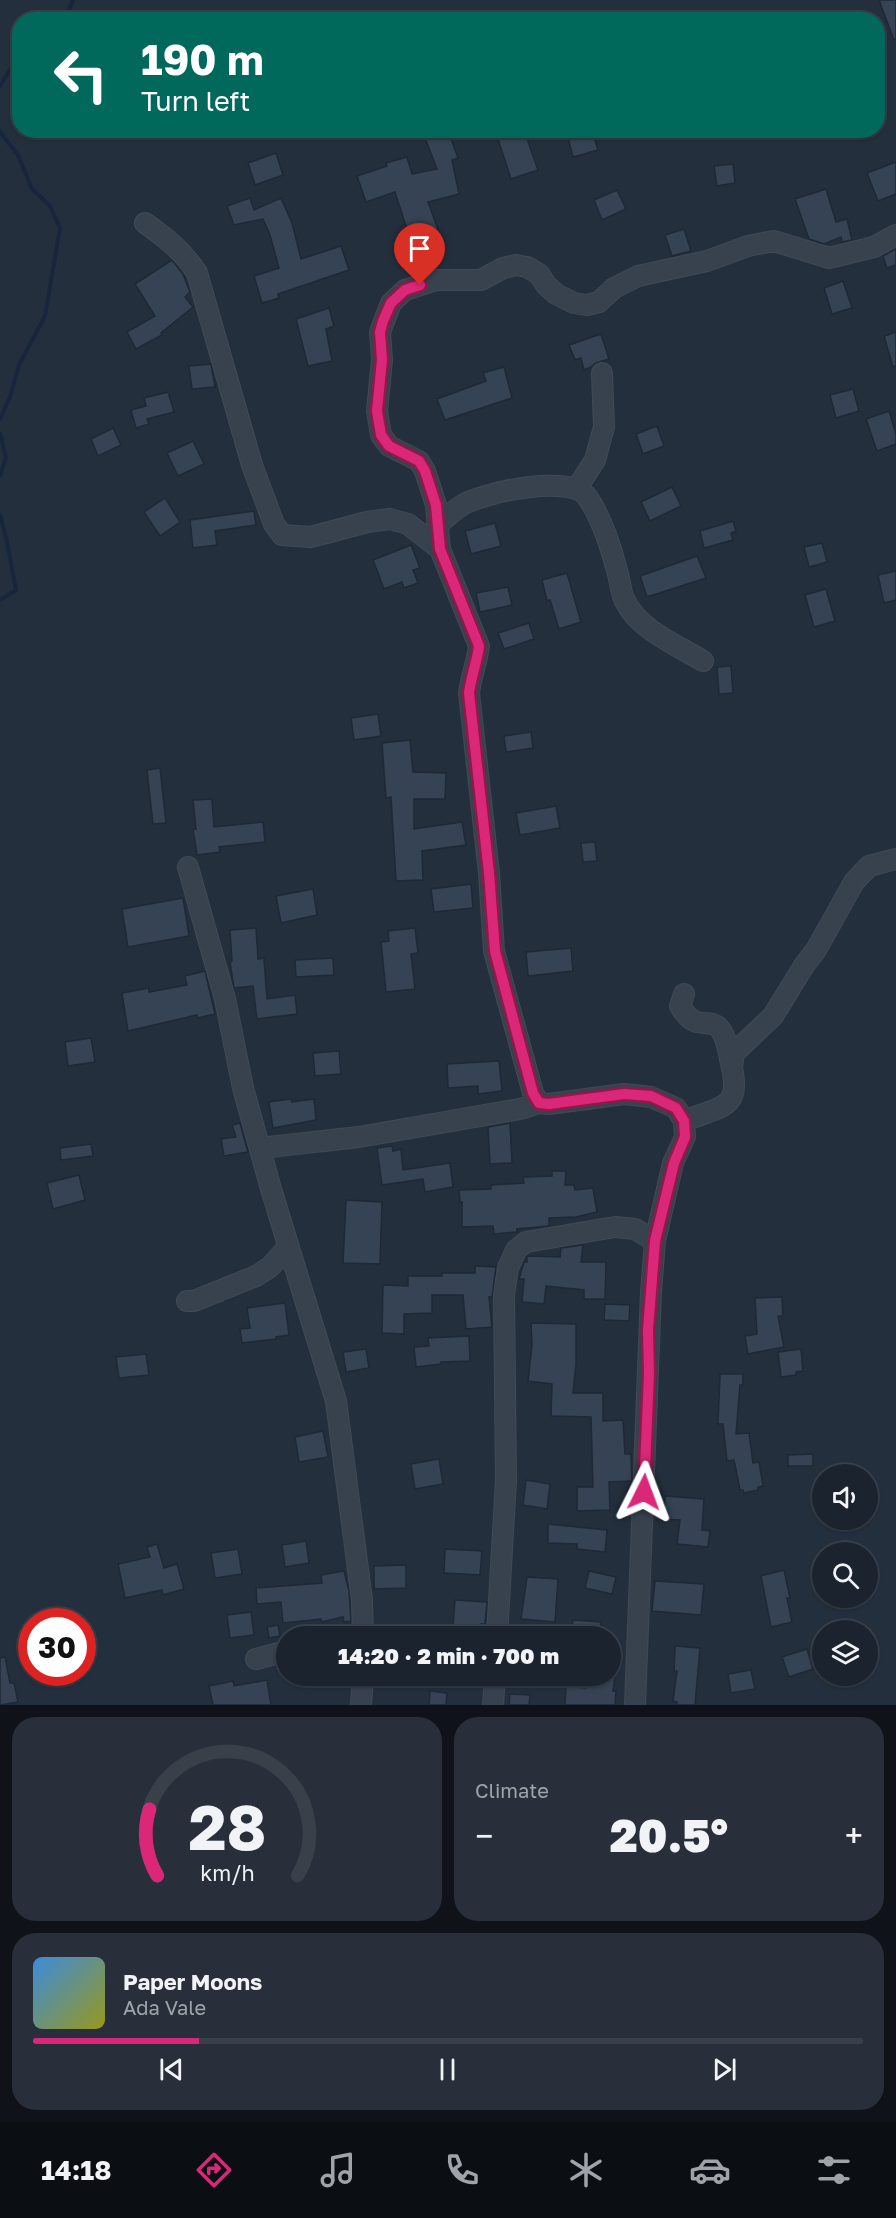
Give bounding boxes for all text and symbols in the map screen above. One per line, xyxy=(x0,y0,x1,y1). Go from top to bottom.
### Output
text: 190 m xyxy=(141,34,264,84)
icon: left xyxy=(42,36,120,114)
text: Turn left xyxy=(141,85,250,117)
pin xyxy=(394,223,445,285)
icon: arrive xyxy=(403,232,436,265)
position arrow xyxy=(612,1460,676,1524)
map controls xyxy=(812,1464,878,1686)
button: sound xyxy=(812,1464,878,1530)
button: search xyxy=(812,1542,878,1608)
speed limit sign: 30 xyxy=(18,1608,96,1686)
button: layers xyxy=(812,1620,878,1686)
text: 14:20 · 2 min · 700 m xyxy=(338,1642,559,1669)
text: Climate xyxy=(475,1778,549,1802)
text: 28 xyxy=(188,1789,266,1864)
text: 20.5° xyxy=(610,1808,728,1862)
text: − xyxy=(475,1816,493,1855)
text: + xyxy=(845,1816,863,1855)
text: km/h xyxy=(200,1860,254,1886)
text: Paper Moons xyxy=(123,1968,262,1995)
text: Ada Vale xyxy=(123,1995,206,2019)
icon: previous xyxy=(155,2053,188,2086)
icon: pause xyxy=(431,2053,464,2086)
icon: next xyxy=(708,2053,741,2086)
icon: directions xyxy=(193,2149,235,2191)
icon: music xyxy=(317,2149,359,2191)
icon: phone xyxy=(441,2149,483,2191)
icon: climate xyxy=(565,2149,607,2191)
icon: car xyxy=(689,2149,731,2191)
icon: filters xyxy=(813,2149,855,2191)
text: 14:18 xyxy=(41,2154,112,2186)

